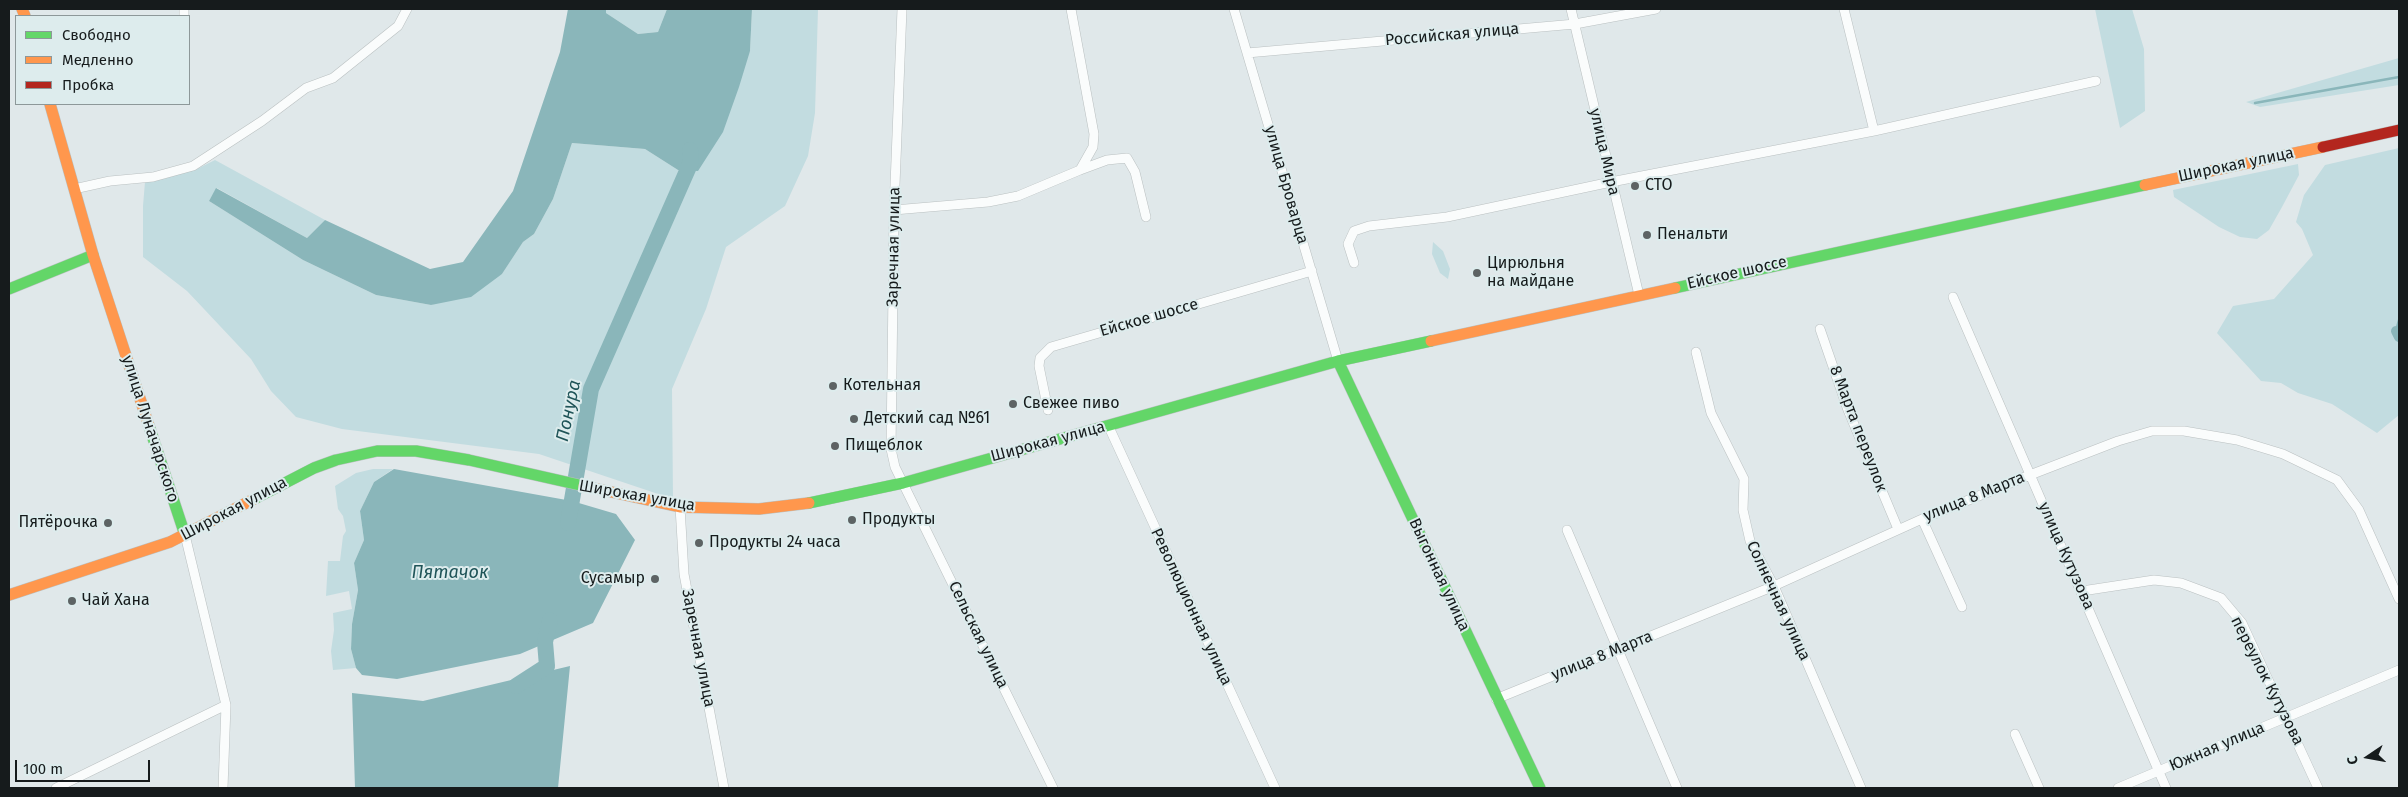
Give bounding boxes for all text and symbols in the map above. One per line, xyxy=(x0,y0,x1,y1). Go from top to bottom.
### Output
legend xyxy=(15,15,190,105)
street label: Российская улица xyxy=(1384,20,1520,50)
text: Свободно xyxy=(62,26,131,44)
text: Медленно xyxy=(62,51,134,69)
text: Пробка xyxy=(62,76,114,94)
street label: улица Мира xyxy=(1585,107,1623,197)
street label: улица Броварца xyxy=(1260,124,1312,246)
street label: Широкая улица xyxy=(2176,143,2296,187)
place label: СТО xyxy=(1645,176,1673,196)
marker: СТО xyxy=(1629,180,1641,192)
street label: Заречная улица xyxy=(883,187,905,307)
place label: Пенальти xyxy=(1657,225,1728,245)
marker: Пенальти xyxy=(1641,229,1653,241)
street label: Ейское шоссе xyxy=(1685,252,1789,294)
place label: Цирюльня на майдане xyxy=(1487,254,1574,292)
marker: Цирюльня на майдане xyxy=(1471,267,1483,279)
street label: Ейское шоссе xyxy=(1098,295,1200,341)
street label: улица Луначарского xyxy=(117,353,183,505)
street label: 8 Марта переулок xyxy=(1825,363,1891,495)
place label: Котельная xyxy=(843,376,921,396)
water label: Понура xyxy=(552,378,586,444)
marker: Котельная xyxy=(827,380,839,392)
place label: Свежее пиво xyxy=(1023,394,1120,414)
marker: Свежее пиво xyxy=(1007,398,1019,410)
place label: Детский сад №61 xyxy=(864,409,990,429)
marker: Детский сад №61 xyxy=(848,413,860,425)
street label: Широкая улица xyxy=(989,418,1107,466)
place label: Пищеблок xyxy=(845,436,923,456)
marker: Пищеблок xyxy=(829,440,841,452)
street label: улица 8 Марта xyxy=(1921,468,2027,526)
street label: Широкая улица xyxy=(178,473,290,545)
street label: Широкая улица xyxy=(577,476,697,516)
street label: улица Кутузова xyxy=(2034,499,2098,613)
place label: Продукты xyxy=(862,510,936,530)
place label: Пятёрочка xyxy=(18,513,98,533)
marker: Продукты xyxy=(846,514,858,526)
street label: Выгонная улица xyxy=(1404,515,1474,635)
marker: Пятёрочка xyxy=(102,517,114,529)
street label: Революционная улица xyxy=(1146,525,1236,689)
place label: Продукты 24 часа xyxy=(709,533,841,553)
marker: Продукты 24 часа xyxy=(693,537,705,549)
street label: Солнечная улица xyxy=(1742,538,1814,664)
water label: Пятачок xyxy=(411,562,489,584)
place label: Сусамыр xyxy=(581,569,645,589)
marker: Сусамыр xyxy=(649,573,661,585)
street label: Сельская улица xyxy=(944,578,1012,692)
street label: Заречная улица xyxy=(677,587,719,709)
place label: Чай Хана xyxy=(82,591,150,611)
marker: Чай Хана xyxy=(66,595,78,607)
street label: переулок Кутузова xyxy=(2226,613,2308,749)
street label: улица 8 Марта xyxy=(1549,627,1655,685)
street label: Южная улица xyxy=(2167,718,2267,776)
north arrow xyxy=(2343,732,2393,782)
scale bar xyxy=(18,750,152,782)
text: С xyxy=(2344,755,2362,766)
text: 100 m xyxy=(23,760,63,778)

